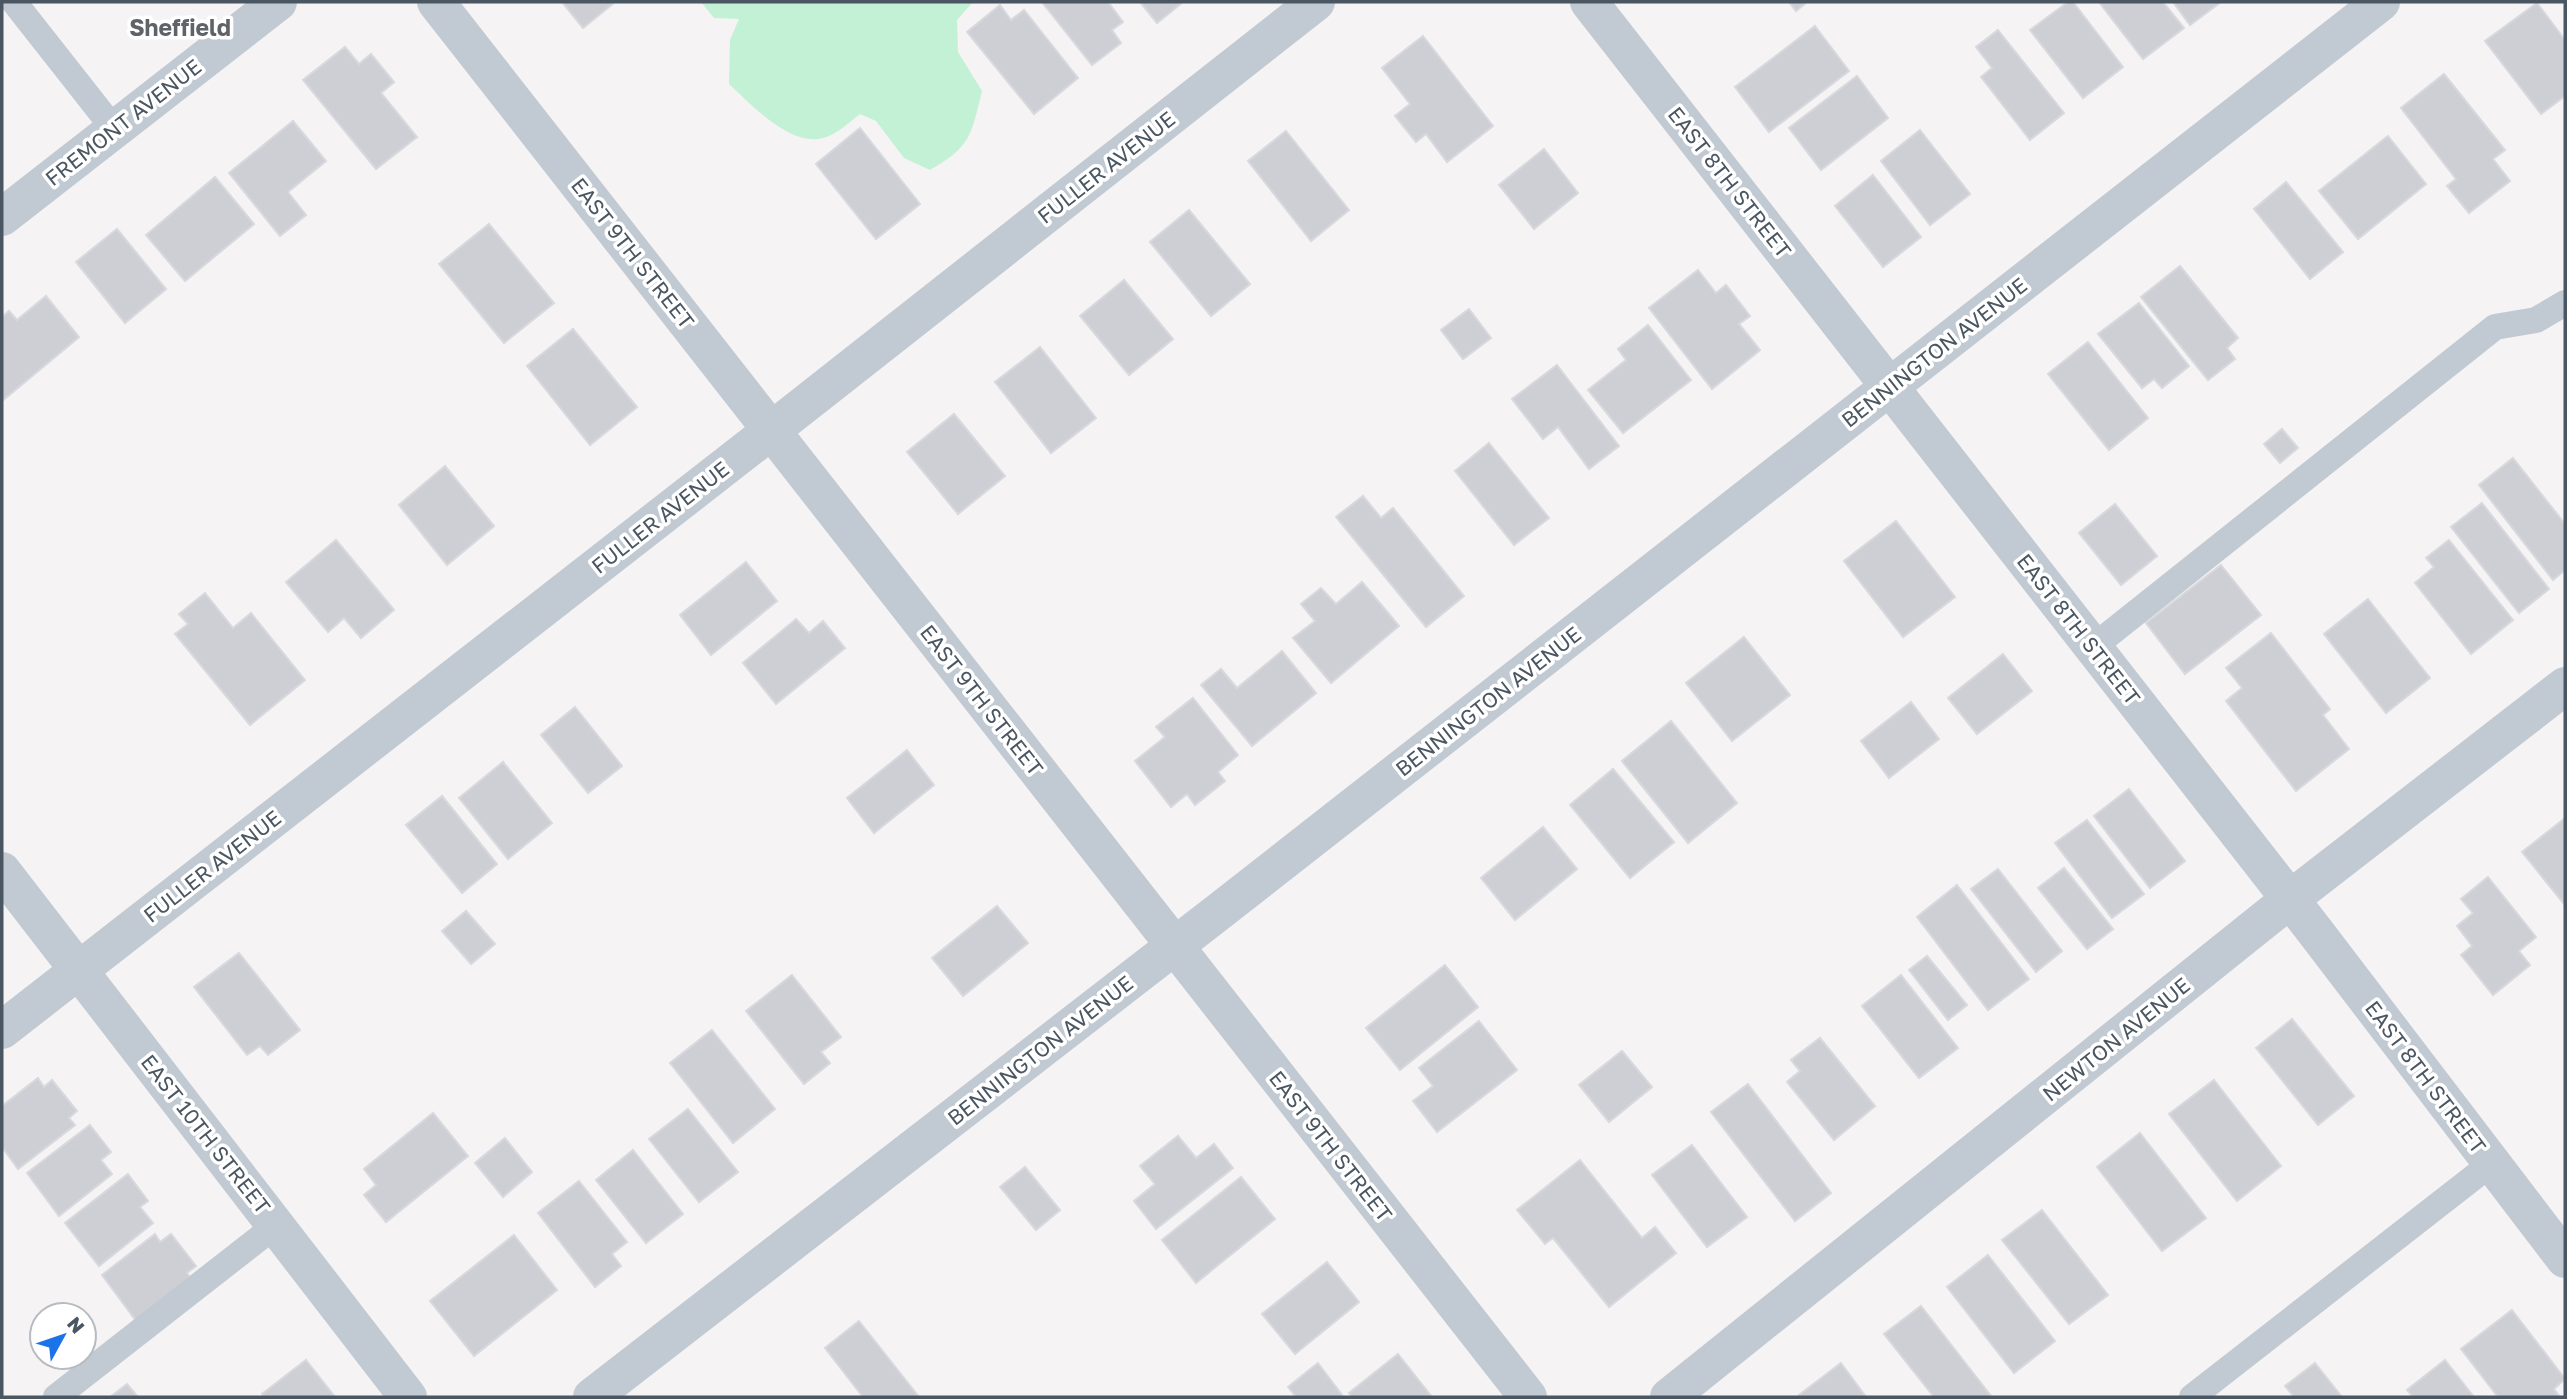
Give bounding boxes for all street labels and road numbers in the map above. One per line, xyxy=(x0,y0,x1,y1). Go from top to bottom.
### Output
street label: FREMONT AVENUE xyxy=(40,53,206,191)
street label: EAST 8TH STREET xyxy=(1663,101,1797,263)
street label: FULLER AVENUE xyxy=(1032,105,1180,229)
street label: EAST 9TH STREET xyxy=(566,172,700,334)
street label: BENNINGTON AVENUE xyxy=(1836,271,2032,433)
street label: FULLER AVENUE xyxy=(586,455,734,579)
street label: EAST 8TH STREET xyxy=(2012,548,2146,710)
street label: EAST 9TH STREET xyxy=(915,619,1049,781)
street label: BENNINGTON AVENUE xyxy=(1390,620,1586,782)
street label: FULLER AVENUE xyxy=(138,804,286,928)
street label: BENNINGTON AVENUE xyxy=(942,969,1138,1131)
street label: NEWTON AVENUE xyxy=(2037,972,2195,1106)
street label: EAST 8TH STREET xyxy=(2360,995,2492,1159)
street label: EAST 10TH STREET xyxy=(136,1049,276,1219)
street label: EAST 9TH STREET xyxy=(1264,1065,1398,1227)

